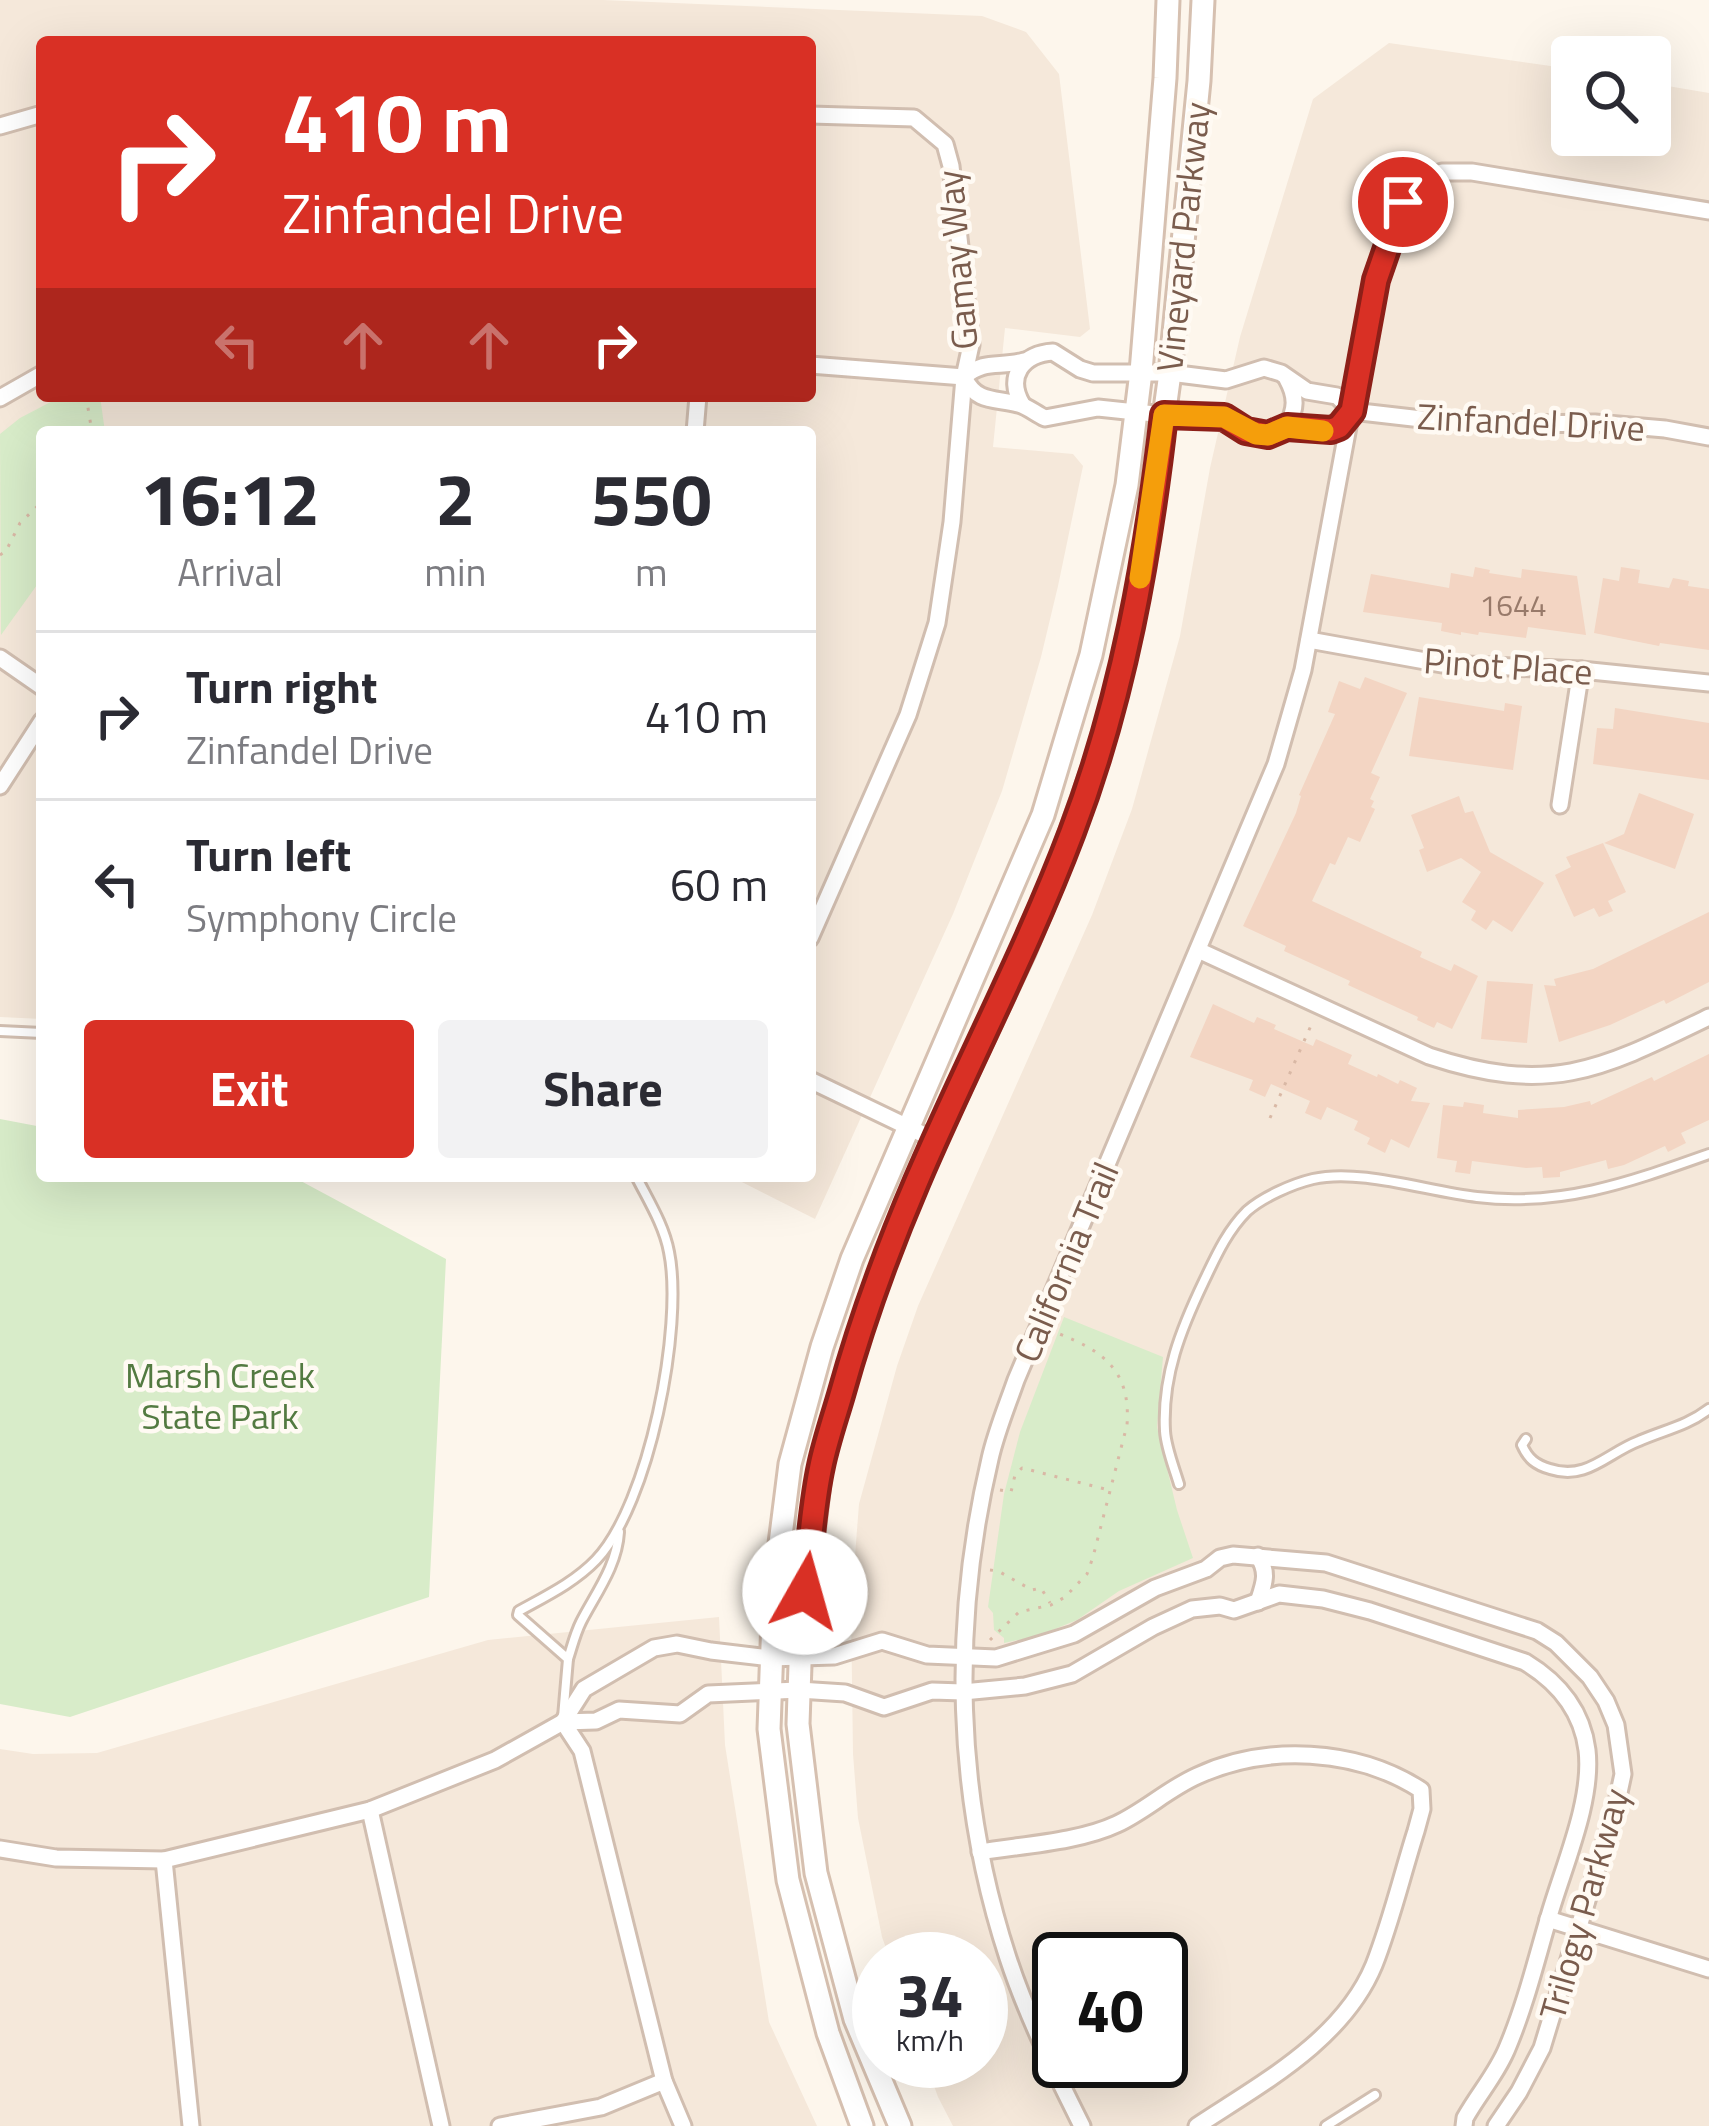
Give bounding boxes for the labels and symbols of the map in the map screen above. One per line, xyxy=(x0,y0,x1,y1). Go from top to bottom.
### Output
street label: Vineyard Parkway xyxy=(1141,99,1224,375)
pin xyxy=(1352,151,1454,253)
street label: Gamay Way xyxy=(921,168,992,352)
street label: Zinfandel Drive xyxy=(1416,388,1646,455)
house number: 1644 xyxy=(1479,582,1547,628)
street label: Pinot Place xyxy=(1422,632,1594,699)
street label: California Trail xyxy=(999,1153,1132,1370)
park label: Marsh Creek State Park xyxy=(125,1347,315,1443)
position arrow xyxy=(742,1529,868,1655)
street label: Trilogy Parkway xyxy=(1524,1782,1643,2026)
speed limit sign: 40 xyxy=(1032,1932,1188,2088)

